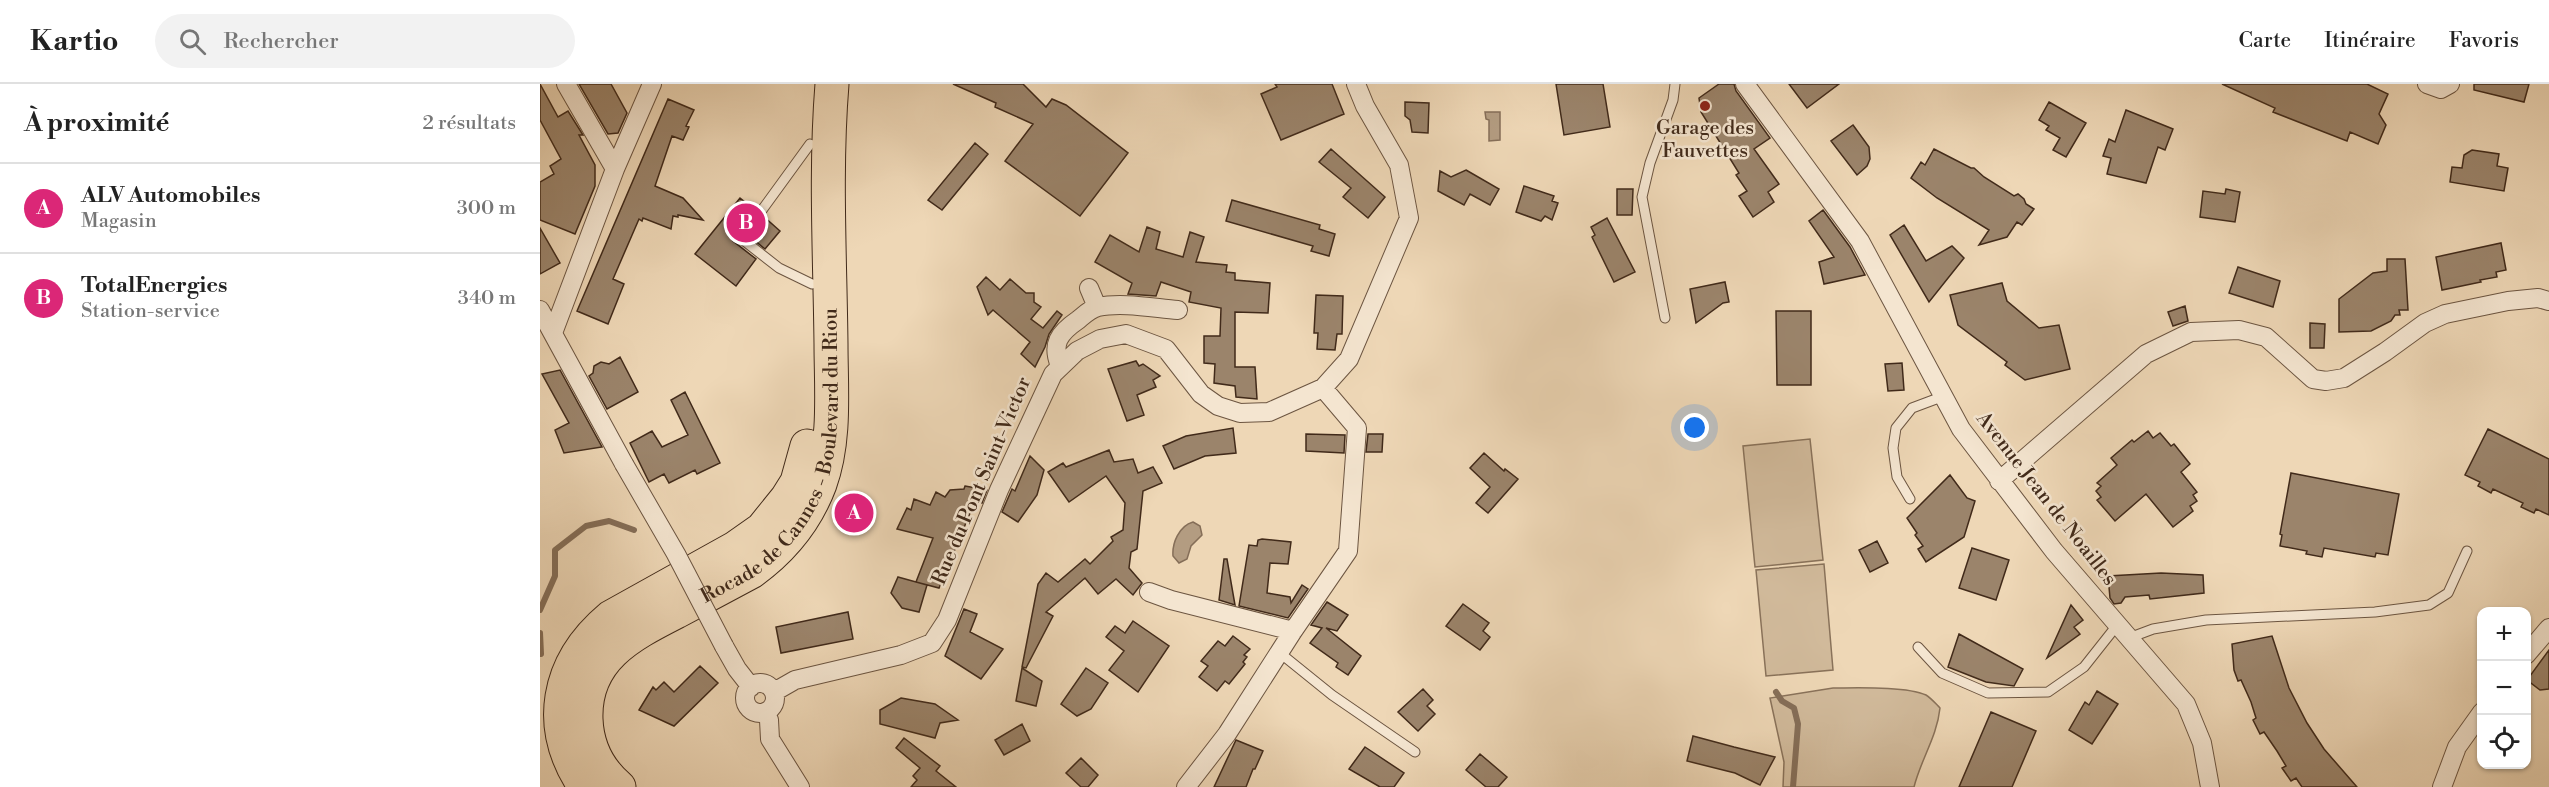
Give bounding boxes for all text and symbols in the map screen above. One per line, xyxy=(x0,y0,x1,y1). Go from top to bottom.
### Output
search box xyxy=(155,14,575,68)
text: Kartio xyxy=(30,24,119,59)
icon: search xyxy=(176,25,209,58)
text: Rechercher xyxy=(224,28,339,55)
text: Carte xyxy=(2239,28,2291,54)
text: Itinéraire xyxy=(2324,28,2416,54)
text: Favoris xyxy=(2449,28,2519,54)
marker: Garage des Fauvettes xyxy=(1698,99,1712,113)
text: À proximité xyxy=(24,107,169,139)
text: 2 résultats xyxy=(422,111,516,136)
place label: Garage des Fauvettes xyxy=(1656,116,1754,164)
text: ALV Automobiles xyxy=(81,182,261,209)
text: A xyxy=(36,196,51,221)
text: 300 m xyxy=(457,196,516,221)
pin: B xyxy=(726,200,766,246)
text: Magasin xyxy=(81,209,157,234)
text: TotalEnergies xyxy=(81,272,227,299)
text: B xyxy=(36,286,51,311)
text: 340 m xyxy=(458,286,516,311)
text: Station-service xyxy=(81,299,220,324)
street label: Rocade de Cannes - Boulevard du Riou xyxy=(696,307,844,609)
street label: Rue du Pont Saint-Victor xyxy=(927,373,1037,589)
street label: Avenue Jean de Noailles xyxy=(1970,406,2122,591)
your location xyxy=(1680,413,1709,442)
pin: A xyxy=(834,490,874,536)
map controls xyxy=(2477,607,2531,769)
button: + xyxy=(2477,607,2531,661)
button: − xyxy=(2477,661,2531,715)
button: locate xyxy=(2477,715,2531,769)

